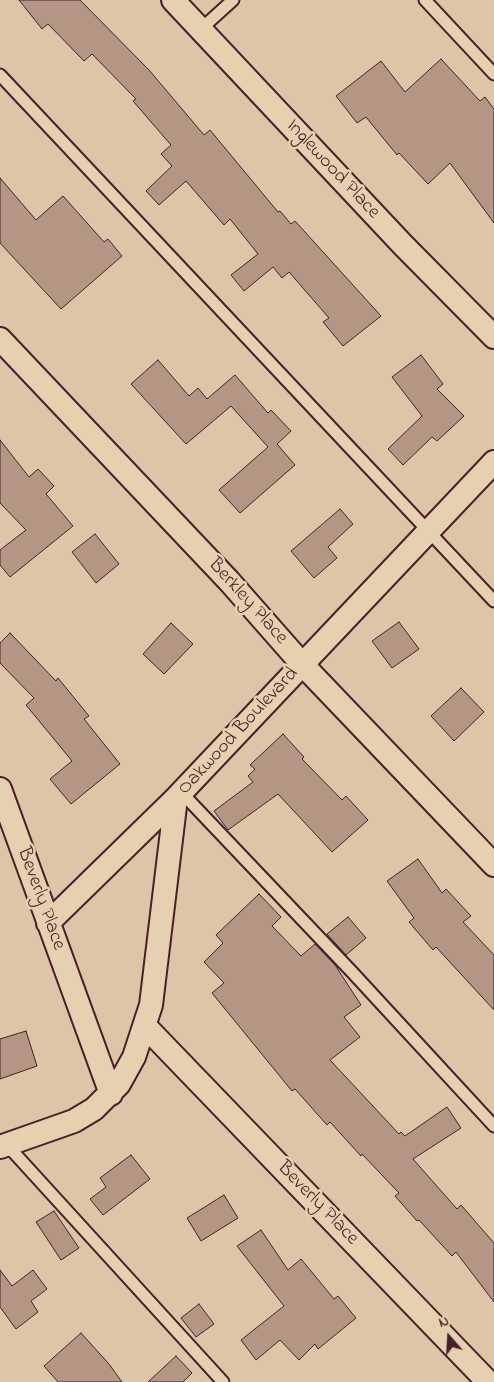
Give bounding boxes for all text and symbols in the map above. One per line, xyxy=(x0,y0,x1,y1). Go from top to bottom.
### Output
street label: Inglewood Place xyxy=(280,115,384,225)
street label: Berkley Place xyxy=(202,554,292,650)
street label: Oakwood Boulevard xyxy=(174,663,304,801)
street label: Beverly Place xyxy=(10,844,70,954)
street label: Beverly Place xyxy=(271,1157,363,1251)
text: N xyxy=(436,1311,452,1334)
north arrow xyxy=(424,1312,474,1362)

